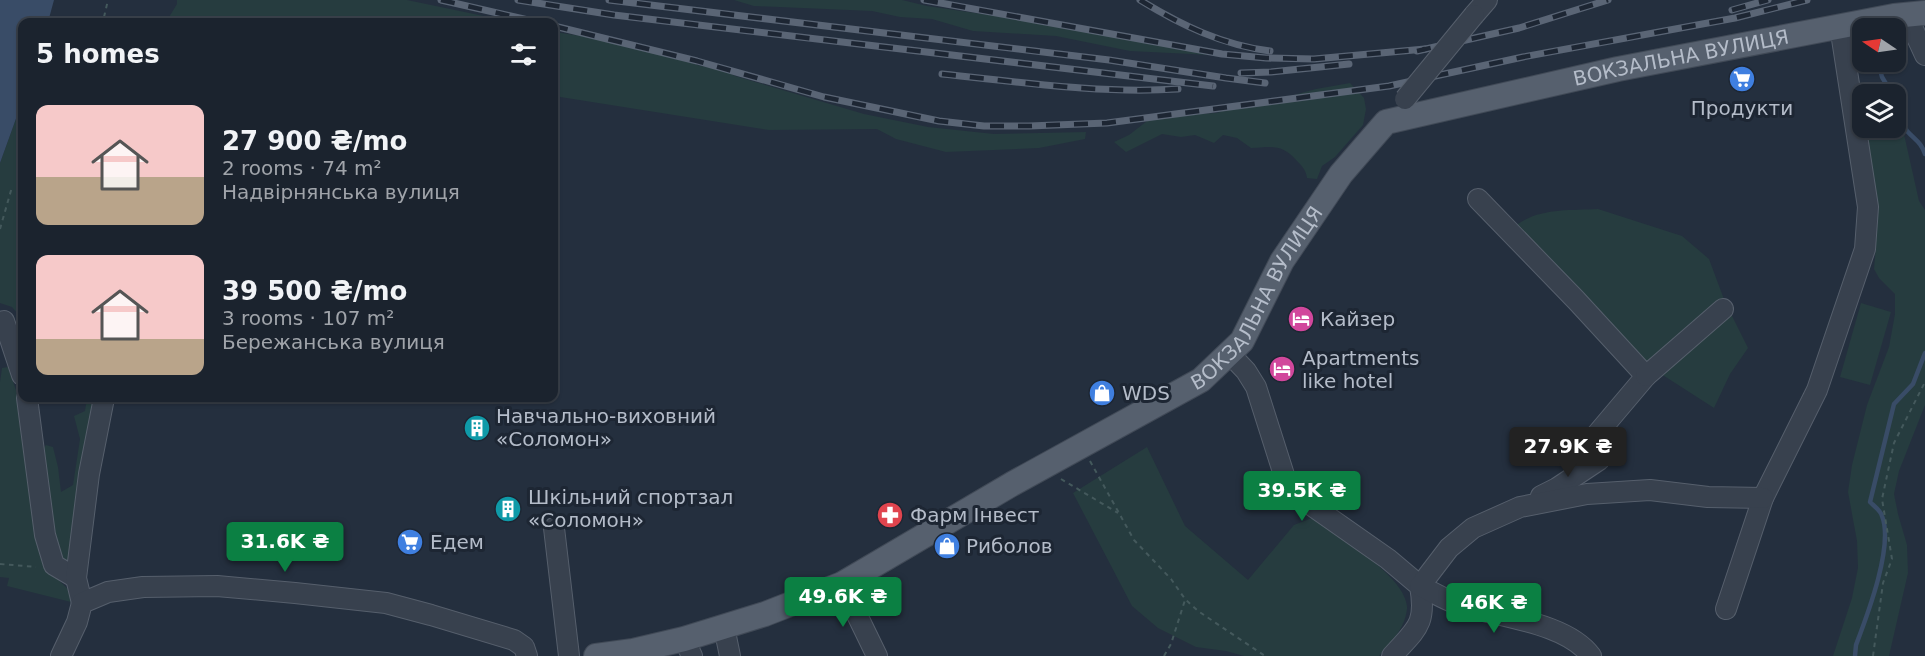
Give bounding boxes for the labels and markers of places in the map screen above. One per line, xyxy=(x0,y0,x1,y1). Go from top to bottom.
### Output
supermarket icon: Продукти xyxy=(1727,64,1757,94)
place label: Продукти xyxy=(1691,96,1793,120)
hotel icon: Кайзер xyxy=(1286,304,1316,334)
place label: Кайзер xyxy=(1320,307,1395,331)
place label: Apartments like hotel xyxy=(1302,346,1419,393)
hotel icon: Apartments like hotel xyxy=(1267,354,1297,384)
shop icon: WDS xyxy=(1087,378,1117,408)
place label: WDS xyxy=(1122,381,1170,405)
place label: Навчально-виховний «Соломон» xyxy=(496,404,716,451)
building icon: Навчально-виховний «Соломон» xyxy=(462,413,492,443)
pin: 27.9K ₴ xyxy=(1513,427,1623,478)
pin: 39.5K ₴ xyxy=(1247,471,1357,522)
place label: Шкільний спортзал «Соломон» xyxy=(528,485,733,532)
building icon: Шкільний спортзал «Соломон» xyxy=(493,494,523,524)
pharmacy icon: Фарм Інвест xyxy=(875,500,905,530)
place label: Фарм Інвест xyxy=(910,503,1040,527)
pin: 31.6K ₴ xyxy=(230,522,340,573)
supermarket icon: Едем xyxy=(395,527,425,557)
place label: Едем xyxy=(430,530,484,554)
shop icon: Риболов xyxy=(932,531,962,561)
place label: Риболов xyxy=(966,534,1052,558)
pin: 49.6K ₴ xyxy=(788,577,898,628)
pin: 46K ₴ xyxy=(1452,583,1536,634)

